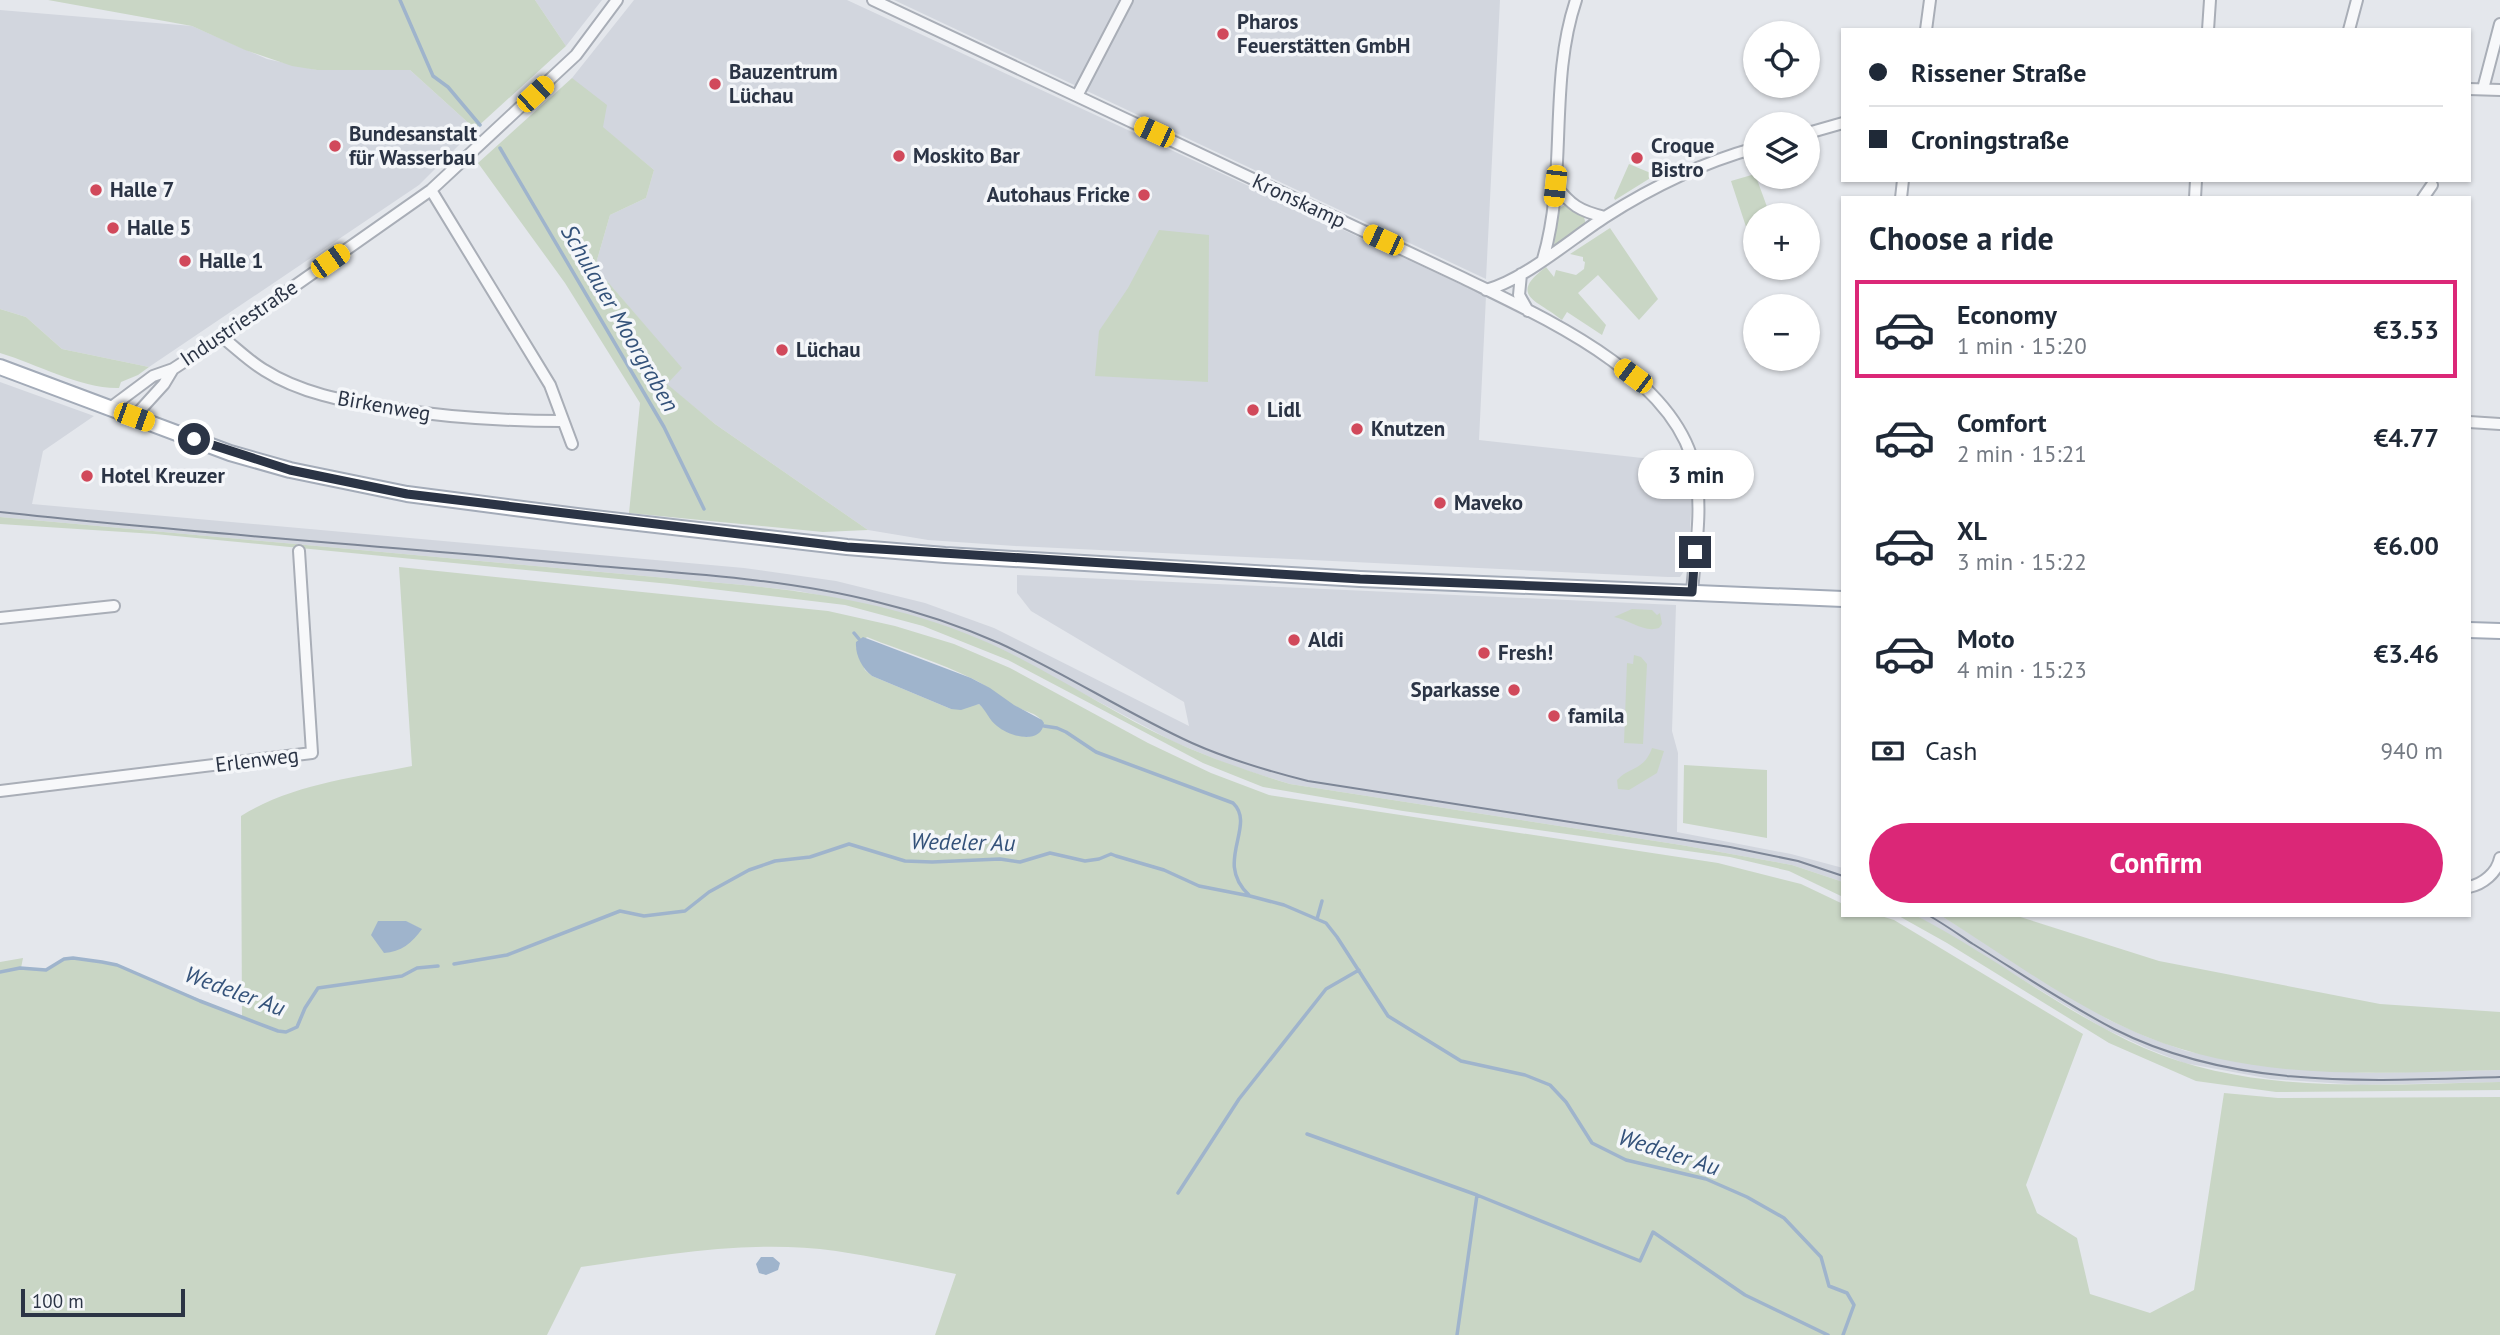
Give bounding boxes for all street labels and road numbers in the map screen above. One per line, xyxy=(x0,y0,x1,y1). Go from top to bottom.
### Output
street label: Kronskamp xyxy=(1248,167,1350,234)
street label: Industriestraße xyxy=(175,273,303,372)
street label: Birkenweg xyxy=(335,384,433,427)
street label: Erlenweg xyxy=(214,741,300,778)

